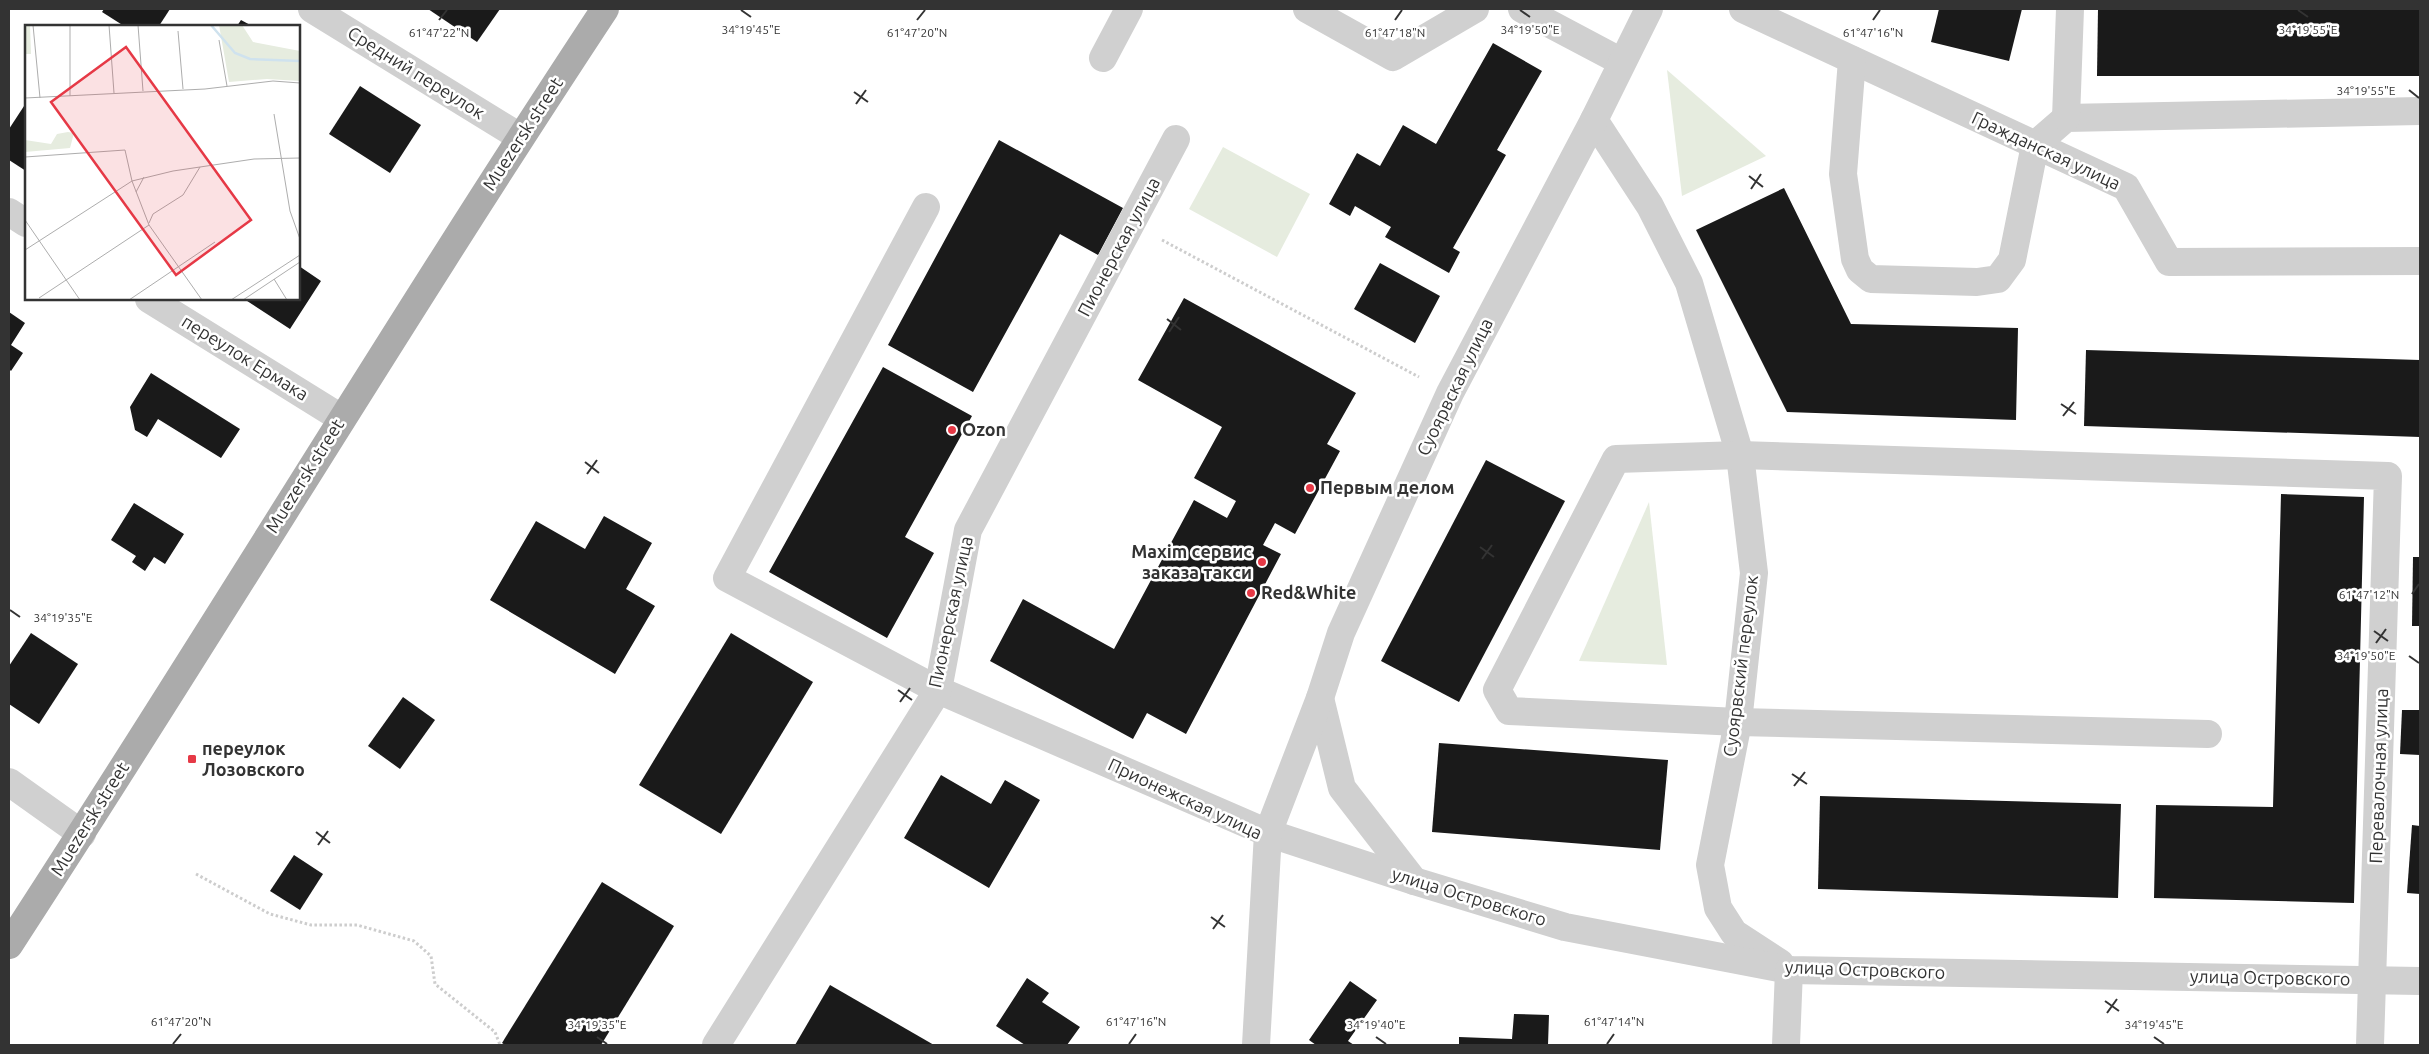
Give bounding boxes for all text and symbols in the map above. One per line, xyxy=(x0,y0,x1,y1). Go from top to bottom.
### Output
street label: Средний переулок xyxy=(344,22,489,122)
text: 34°19'45"E xyxy=(722,23,781,36)
text: 34°19'50"E xyxy=(1501,23,1560,36)
text: 34°19'55"E xyxy=(2279,23,2338,36)
inset map xyxy=(25,25,300,300)
text: 61°47'22"N xyxy=(409,26,469,39)
text: 61°47'20"N xyxy=(887,26,947,39)
text: 61°47'18"N xyxy=(1365,26,1425,39)
text: 61°47'16"N xyxy=(1843,26,1903,39)
street label: Muezersk street xyxy=(478,73,566,194)
text: 34°19'55"E xyxy=(2337,84,2396,97)
street label: Гражданская улица xyxy=(1969,107,2124,193)
street label: Пионерская улица xyxy=(1073,174,1163,319)
street label: переулок Ермака xyxy=(179,310,312,404)
street label: Суоярвская улица xyxy=(1412,315,1496,459)
street label: Muezersk street xyxy=(261,415,347,536)
place label: Ozon xyxy=(962,419,1006,439)
marker: Ozon xyxy=(946,424,958,436)
place label: Первым делом xyxy=(1320,477,1455,497)
marker: Первым делом xyxy=(1304,482,1316,494)
street label: Пионерская улица xyxy=(924,534,976,689)
place label: Maxim сервис заказа такси xyxy=(1131,541,1252,582)
marker: Maxim сервис заказа такси xyxy=(1256,556,1268,568)
street label: Суоярвский переулок xyxy=(1719,574,1761,758)
place label: Red&White xyxy=(1261,582,1356,602)
marker: Red&White xyxy=(1245,587,1257,599)
text: 61°47'12"N xyxy=(2339,588,2399,601)
text: 34°19'35"E xyxy=(34,611,93,624)
text: 34°19'50"E xyxy=(2337,649,2396,662)
street label: Перевалочная улица xyxy=(2365,688,2391,864)
place label: переулок Лозовского xyxy=(202,738,305,779)
marker: переулок Лозовского xyxy=(186,753,198,765)
street label: Прионежская улица xyxy=(1105,754,1266,843)
street label: Muezersk street xyxy=(46,758,132,879)
street label: улица Островского xyxy=(1390,863,1549,929)
street label: улица Островского xyxy=(1784,956,1946,982)
street label: улица Островского xyxy=(2190,966,2350,988)
text: 61°47'20"N xyxy=(151,1015,211,1028)
text: 61°47'16"N xyxy=(1106,1015,1166,1028)
text: 61°47'14"N xyxy=(1584,1015,1644,1028)
text: 34°19'35"E xyxy=(568,1018,627,1031)
text: 34°19'40"E xyxy=(1347,1018,1406,1031)
text: 34°19'45"E xyxy=(2125,1018,2184,1031)

